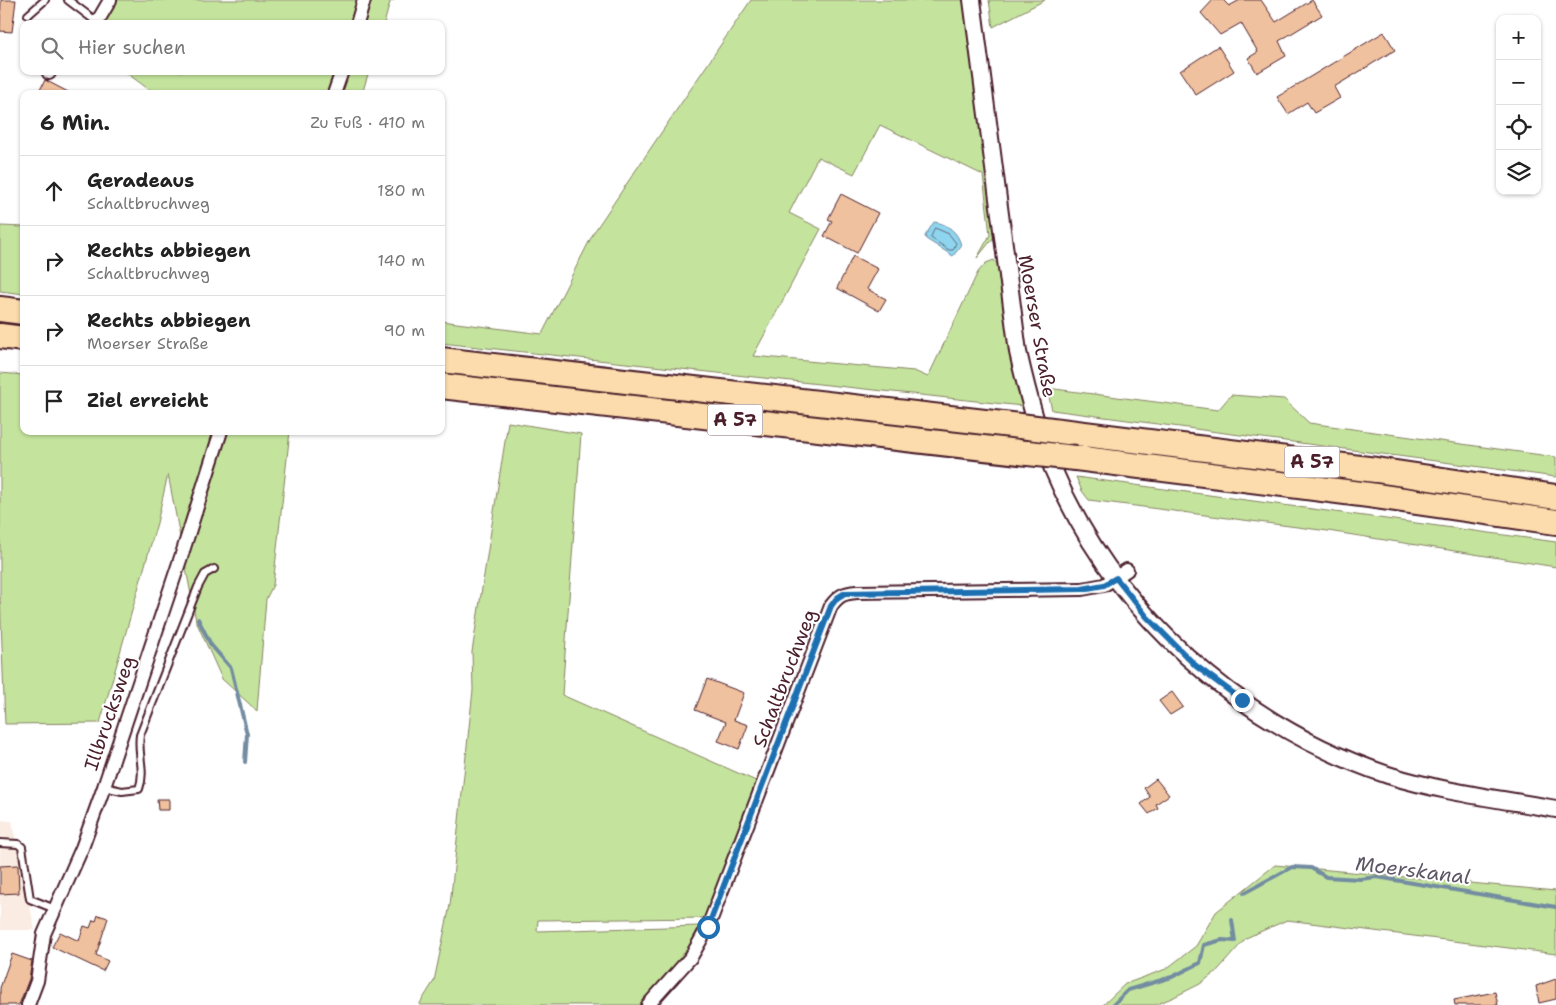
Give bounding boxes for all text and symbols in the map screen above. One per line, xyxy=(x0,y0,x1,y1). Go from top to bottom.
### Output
map controls xyxy=(1496,15,1541,195)
button: + xyxy=(1496,15,1541,60)
search box xyxy=(20,20,445,75)
icon: search xyxy=(38,34,66,62)
text: Hier suchen xyxy=(78,35,186,60)
button: − xyxy=(1496,60,1541,105)
button: locate xyxy=(1496,105,1541,150)
text: 6 Min. xyxy=(40,109,110,137)
text: Zu Fuß · 410 m xyxy=(310,112,425,133)
button: layers xyxy=(1496,150,1541,195)
text: Geradeaus xyxy=(87,168,194,193)
icon: ahead xyxy=(40,177,68,205)
text: 180 m xyxy=(377,180,425,201)
text: Schaltbruchweg xyxy=(87,193,210,214)
text: Rechts abbiegen xyxy=(87,238,251,263)
icon: right xyxy=(40,247,68,275)
text: 140 m xyxy=(378,250,425,271)
street label: Moerser Straße xyxy=(1013,253,1062,399)
text: Schaltbruchweg xyxy=(87,263,210,284)
text: Rechts abbiegen xyxy=(87,308,251,333)
icon: right xyxy=(40,317,68,345)
text: 90 m xyxy=(384,320,425,341)
text: Moerser Straße xyxy=(87,333,209,354)
icon: arrive xyxy=(40,387,68,415)
text: Ziel erreicht xyxy=(87,388,208,413)
road number: A 57 xyxy=(708,404,762,436)
road number: A 57 xyxy=(1284,447,1340,478)
street label: Schaltbruchweg xyxy=(747,606,822,751)
street label: Illbrucksweg xyxy=(78,653,141,774)
route end xyxy=(1231,689,1254,712)
water label: Moerskanal xyxy=(1354,850,1472,890)
route start xyxy=(697,916,720,939)

